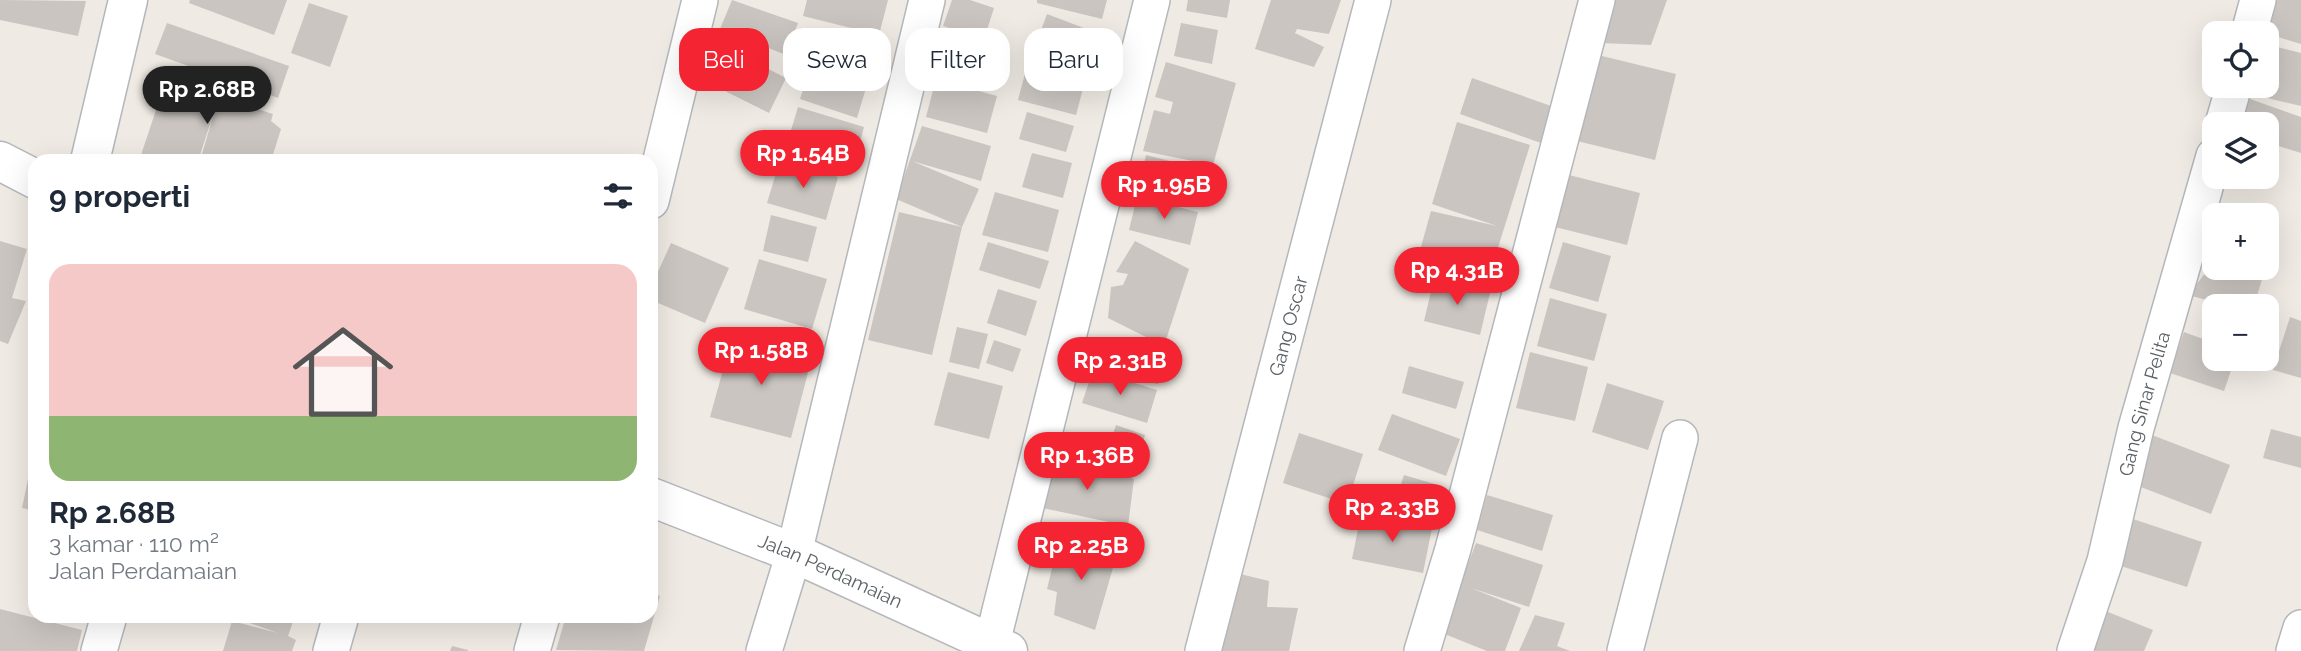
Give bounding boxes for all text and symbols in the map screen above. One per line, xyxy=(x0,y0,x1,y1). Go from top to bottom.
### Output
map controls xyxy=(2202,21,2279,371)
button: locate xyxy=(2202,21,2279,98)
chip: Beli xyxy=(679,28,769,91)
chip: Sewa xyxy=(783,28,891,91)
chip: Filter xyxy=(905,28,1010,91)
chip: Baru xyxy=(1024,28,1123,91)
pin: Rp 2.68B xyxy=(135,66,279,126)
text: Rp 2.68B xyxy=(159,75,255,102)
button: layers xyxy=(2202,112,2279,189)
pin: Rp 1.54B xyxy=(731,130,875,190)
text: Rp 1.54B xyxy=(756,139,850,166)
pin: Rp 1.95B xyxy=(1092,162,1236,221)
text: Rp 1.95B xyxy=(1117,170,1211,197)
icon: filters xyxy=(599,177,637,215)
text: 9 properti xyxy=(49,179,190,214)
button: + xyxy=(2202,203,2279,280)
pin: Rp 4.31B xyxy=(1385,247,1529,307)
text: Rp 4.31B xyxy=(1410,256,1504,283)
street label: Gang Oscar xyxy=(1264,273,1312,378)
button: − xyxy=(2202,294,2279,371)
icon: home xyxy=(280,309,406,435)
pin: Rp 1.58B xyxy=(689,328,833,387)
street label: Gang Sinar Pelita xyxy=(2114,329,2174,478)
text: Rp 1.58B xyxy=(714,336,808,363)
pin: Rp 2.31B xyxy=(1048,338,1192,397)
text: Rp 2.31B xyxy=(1073,346,1167,373)
pin: Rp 1.36B xyxy=(1015,433,1159,492)
text: Rp 1.36B xyxy=(1040,441,1134,468)
pin: Rp 2.33B xyxy=(1320,484,1464,544)
text: Rp 2.33B xyxy=(1345,493,1439,520)
text: Rp 2.68B xyxy=(49,495,175,530)
pin: Rp 2.25B xyxy=(1009,522,1153,582)
street label: Jalan Perdamaian xyxy=(755,529,906,612)
text: 3 kamar · 110 m² xyxy=(49,530,219,557)
text: Rp 2.25B xyxy=(1034,531,1128,558)
text: Jalan Perdamaian xyxy=(49,557,237,584)

